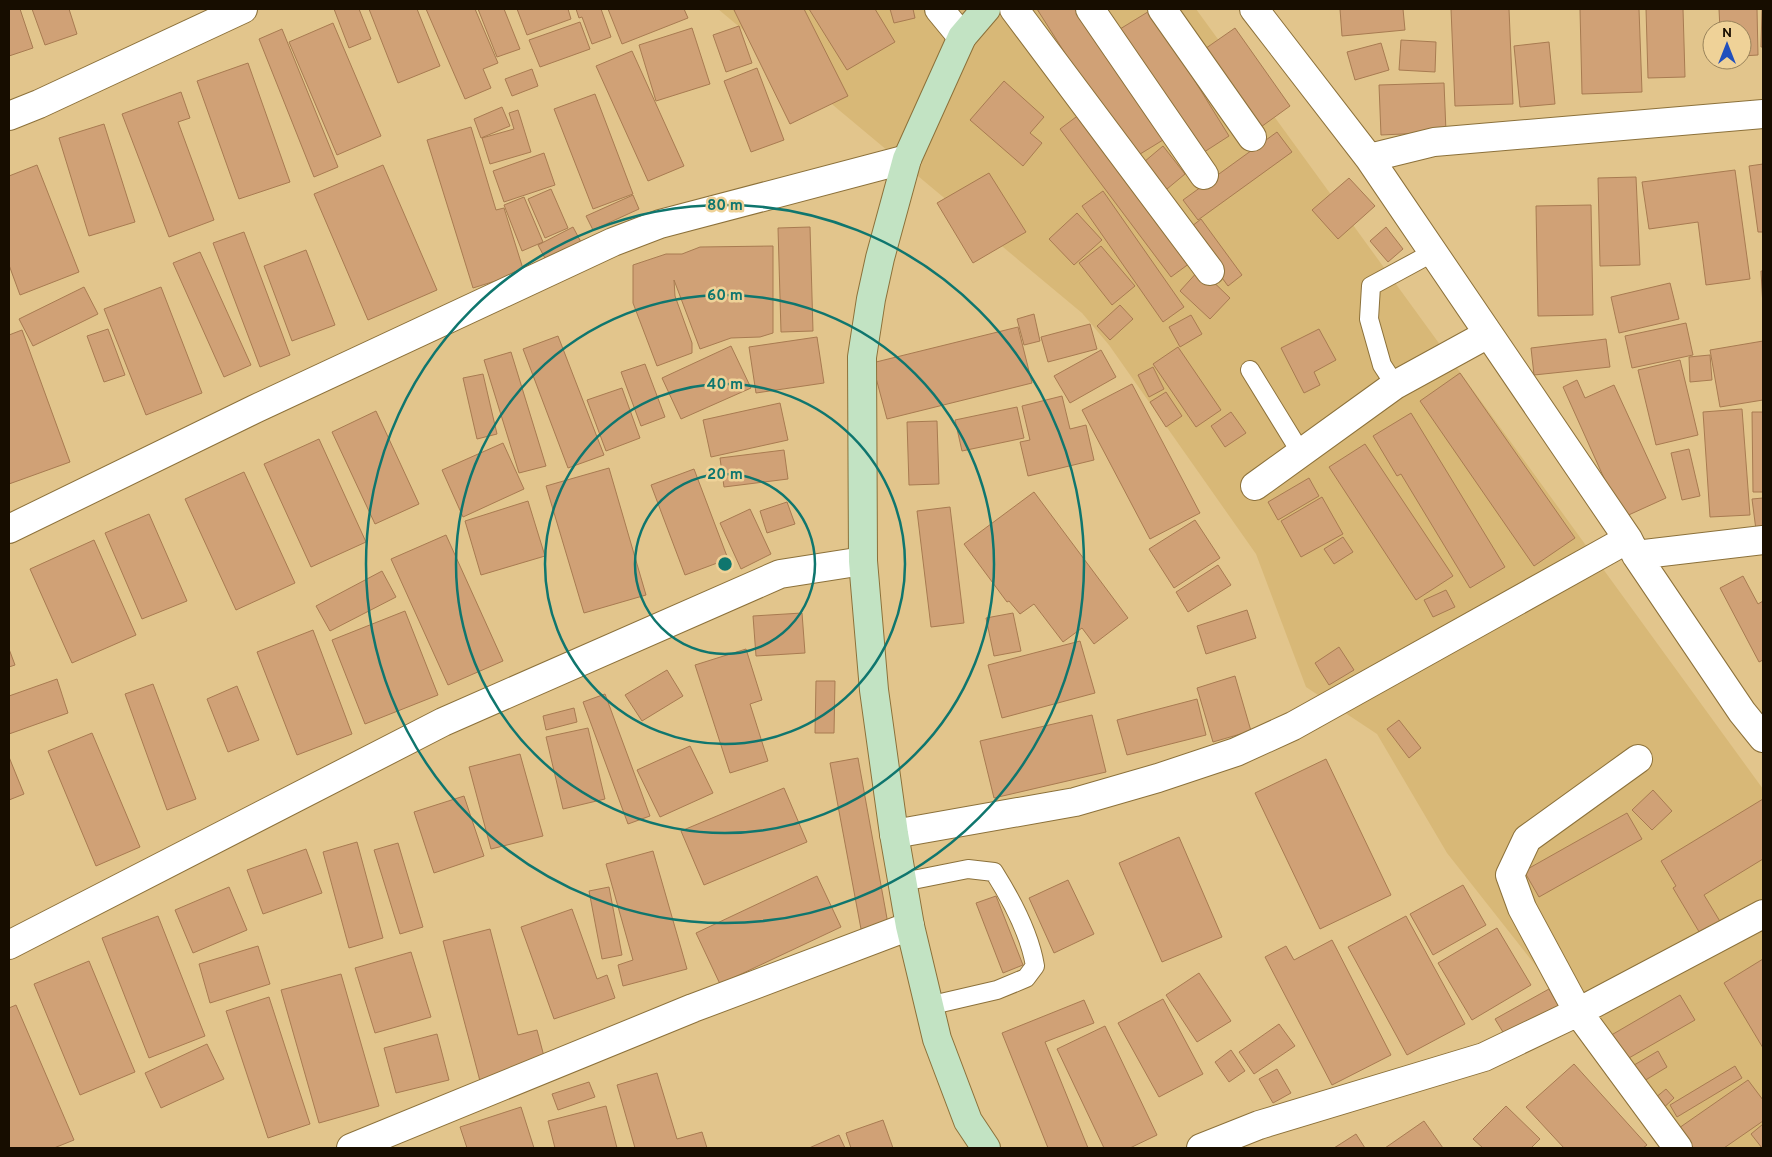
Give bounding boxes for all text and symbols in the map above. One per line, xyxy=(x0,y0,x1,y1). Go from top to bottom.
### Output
north arrow xyxy=(1702,20,1752,70)
text: N xyxy=(1722,25,1732,42)
text: 80 m xyxy=(707,197,743,216)
text: 60 m xyxy=(707,287,743,306)
text: 40 m xyxy=(707,376,743,395)
text: 20 m xyxy=(707,466,743,485)
centre of rings xyxy=(716,555,734,573)

